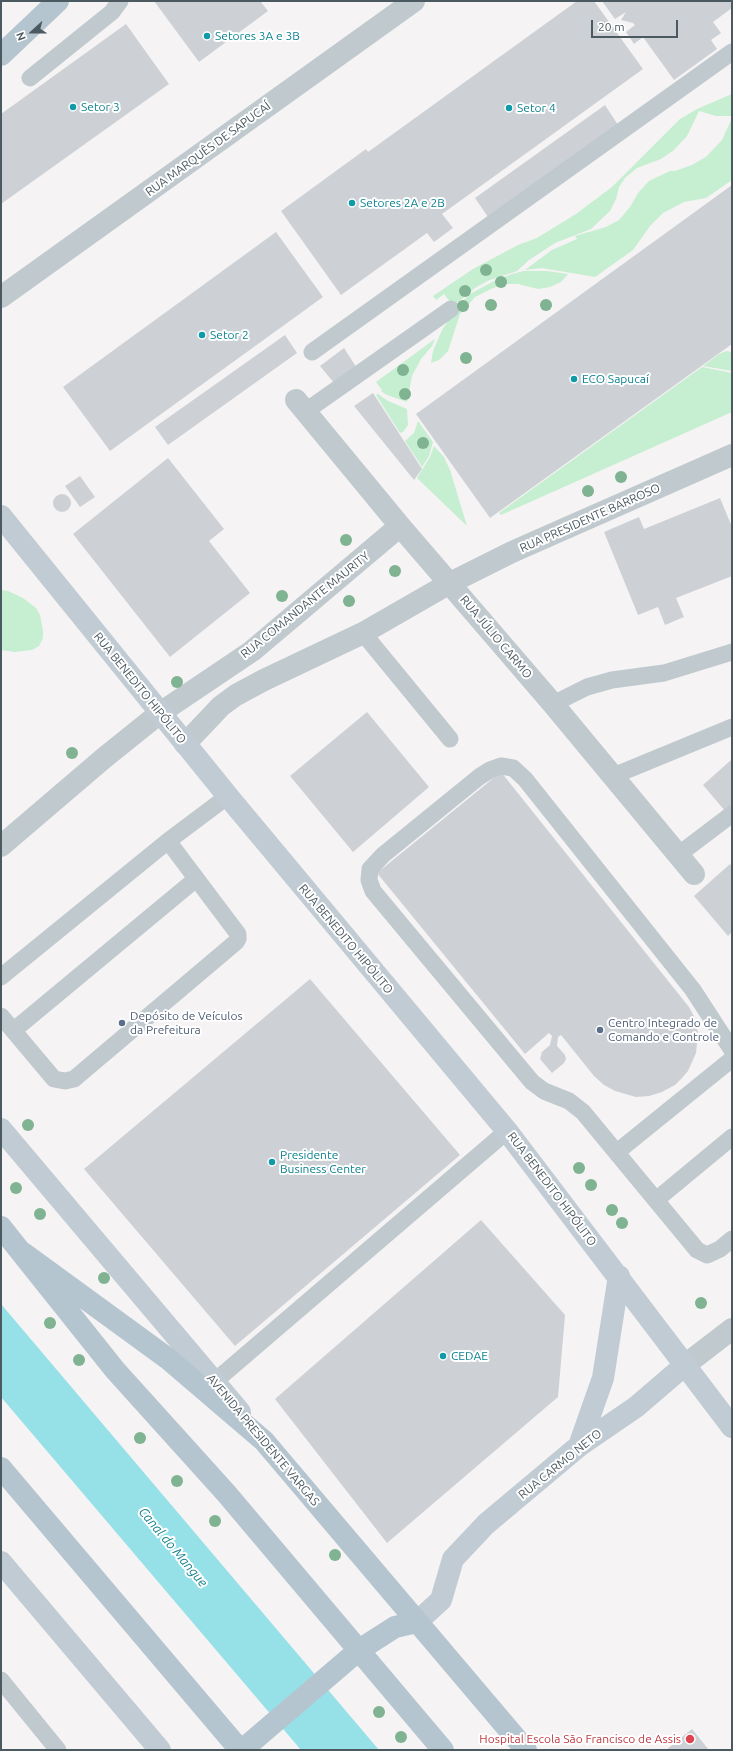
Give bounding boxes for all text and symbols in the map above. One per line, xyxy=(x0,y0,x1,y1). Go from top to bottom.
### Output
north arrow xyxy=(12,12,52,52)
scale bar xyxy=(593,12,680,38)
text: 20 m xyxy=(598,20,625,33)
place label: Setores 3A e 3B xyxy=(215,29,300,43)
text: N xyxy=(14,30,28,42)
marker: Setores 3A e 3B xyxy=(202,31,212,41)
street label: RUA MARQUÊS DE SAPUCAÍ xyxy=(143,99,273,199)
place label: Setor 3 xyxy=(81,100,120,114)
place label: Setor 4 xyxy=(517,101,556,115)
marker: Setor 3 xyxy=(68,102,78,112)
marker: Setor 4 xyxy=(504,103,514,113)
place label: Setores 2A e 2B xyxy=(360,196,445,210)
marker: Setores 2A e 2B xyxy=(347,198,357,208)
place label: Setor 2 xyxy=(210,328,249,342)
marker: Setor 2 xyxy=(197,330,207,340)
place label: ECO Sapucaí xyxy=(582,372,649,386)
marker: ECO Sapucaí xyxy=(569,374,579,384)
street label: RUA PRESIDENTE BARROSO xyxy=(518,480,662,556)
street label: RUA COMANDANTE MAURITY xyxy=(238,549,372,661)
street label: RUA JÚLIO CARMO xyxy=(457,592,535,682)
street label: RUA BENEDITO HIPÓLITO xyxy=(91,630,189,746)
street label: RUA BENEDITO HIPÓLITO xyxy=(296,881,396,997)
place label: Depósito de Veículos da Prefeitura xyxy=(130,1009,243,1037)
place label: Centro Integrado de Comando e Controle xyxy=(608,1016,719,1044)
marker: Depósito de Veículos da Prefeitura xyxy=(117,1018,127,1028)
marker: Centro Integrado de Comando e Controle xyxy=(595,1025,605,1035)
street label: RUA BENEDITO HIPÓLITO xyxy=(504,1129,600,1249)
place label: Presidente Business Center xyxy=(280,1148,366,1176)
marker: Presidente Business Center xyxy=(267,1157,277,1167)
place label: CEDAE xyxy=(451,1349,488,1363)
marker: CEDAE xyxy=(438,1351,448,1361)
street label: AVENIDA PRESIDENTE VARGAS xyxy=(204,1371,322,1509)
street label: RUA CARMO NETO xyxy=(516,1426,604,1502)
water label: Canal do Mangue xyxy=(135,1504,211,1590)
place label: Hospital Escola São Francisco de Assis xyxy=(479,1732,681,1746)
marker: Hospital Escola São Francisco de Assis xyxy=(684,1733,696,1745)

